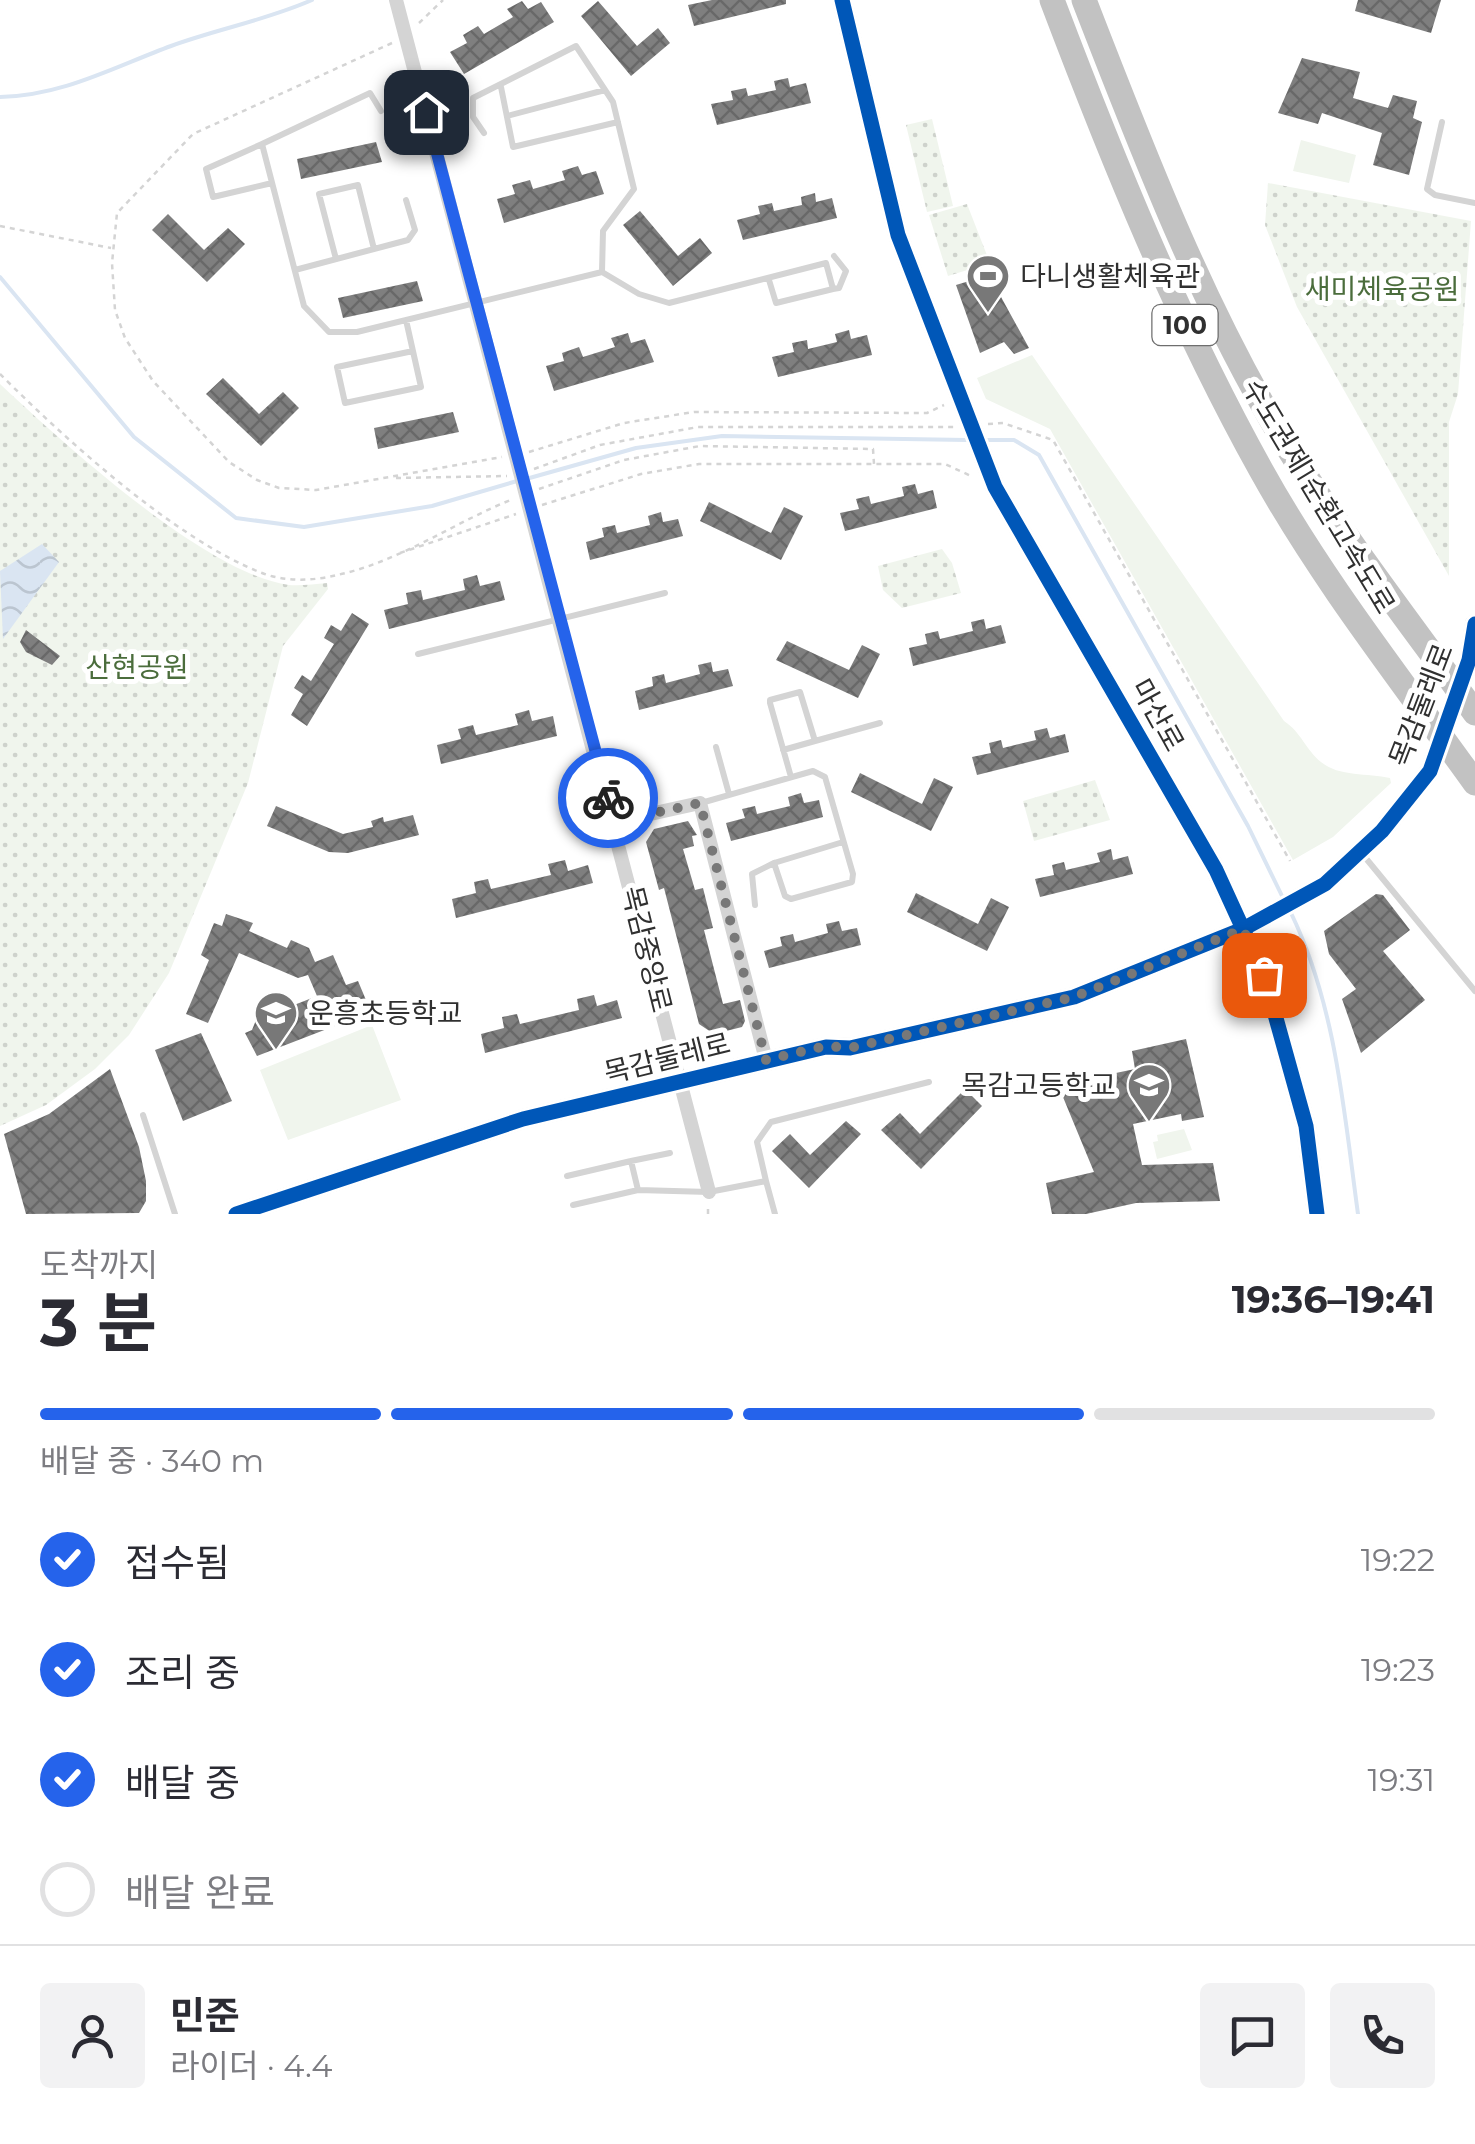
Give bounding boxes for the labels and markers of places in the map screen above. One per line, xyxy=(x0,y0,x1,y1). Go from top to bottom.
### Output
pin xyxy=(384,70,469,155)
sports icon: 다니생활체육관 xyxy=(965,253,1011,314)
place label: 다니생활체육관 xyxy=(1020,259,1200,293)
pin xyxy=(1222,933,1307,1018)
school or university icon: 운흥초등학교 xyxy=(253,990,299,1051)
place label: 운흥초등학교 xyxy=(308,996,463,1030)
school or university icon: 목감고등학교 xyxy=(1126,1062,1172,1123)
place label: 목감고등학교 xyxy=(961,1068,1116,1102)

